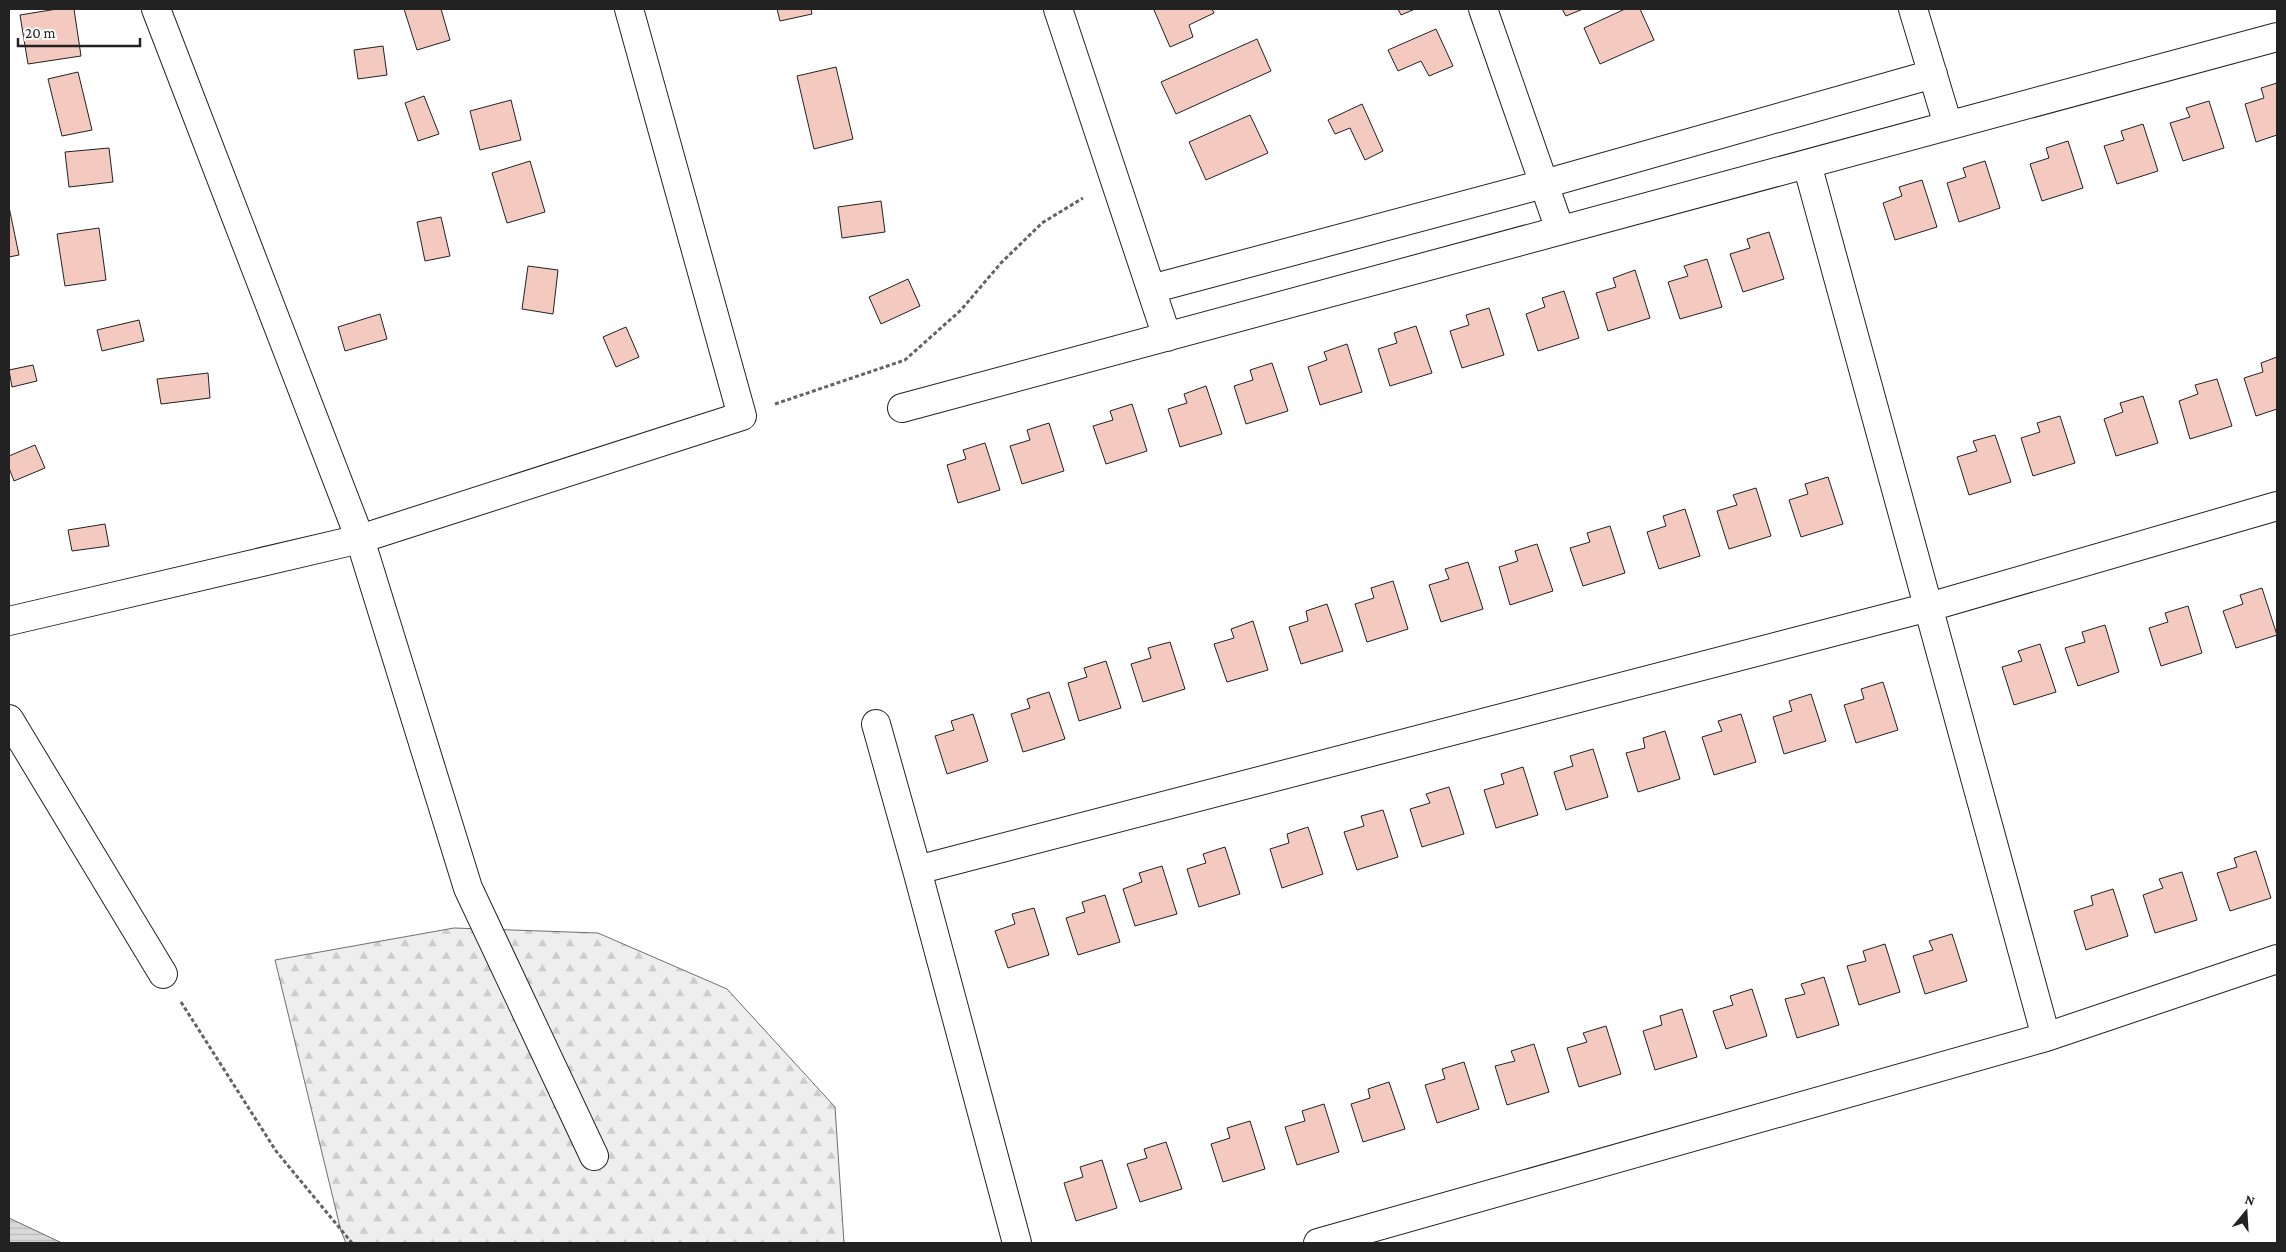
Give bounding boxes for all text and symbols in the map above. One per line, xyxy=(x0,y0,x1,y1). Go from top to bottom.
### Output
scale bar xyxy=(18,15,140,47)
text: 20 m xyxy=(25,25,56,41)
north arrow xyxy=(2221,1187,2271,1237)
text: N xyxy=(2243,1191,2257,1209)

